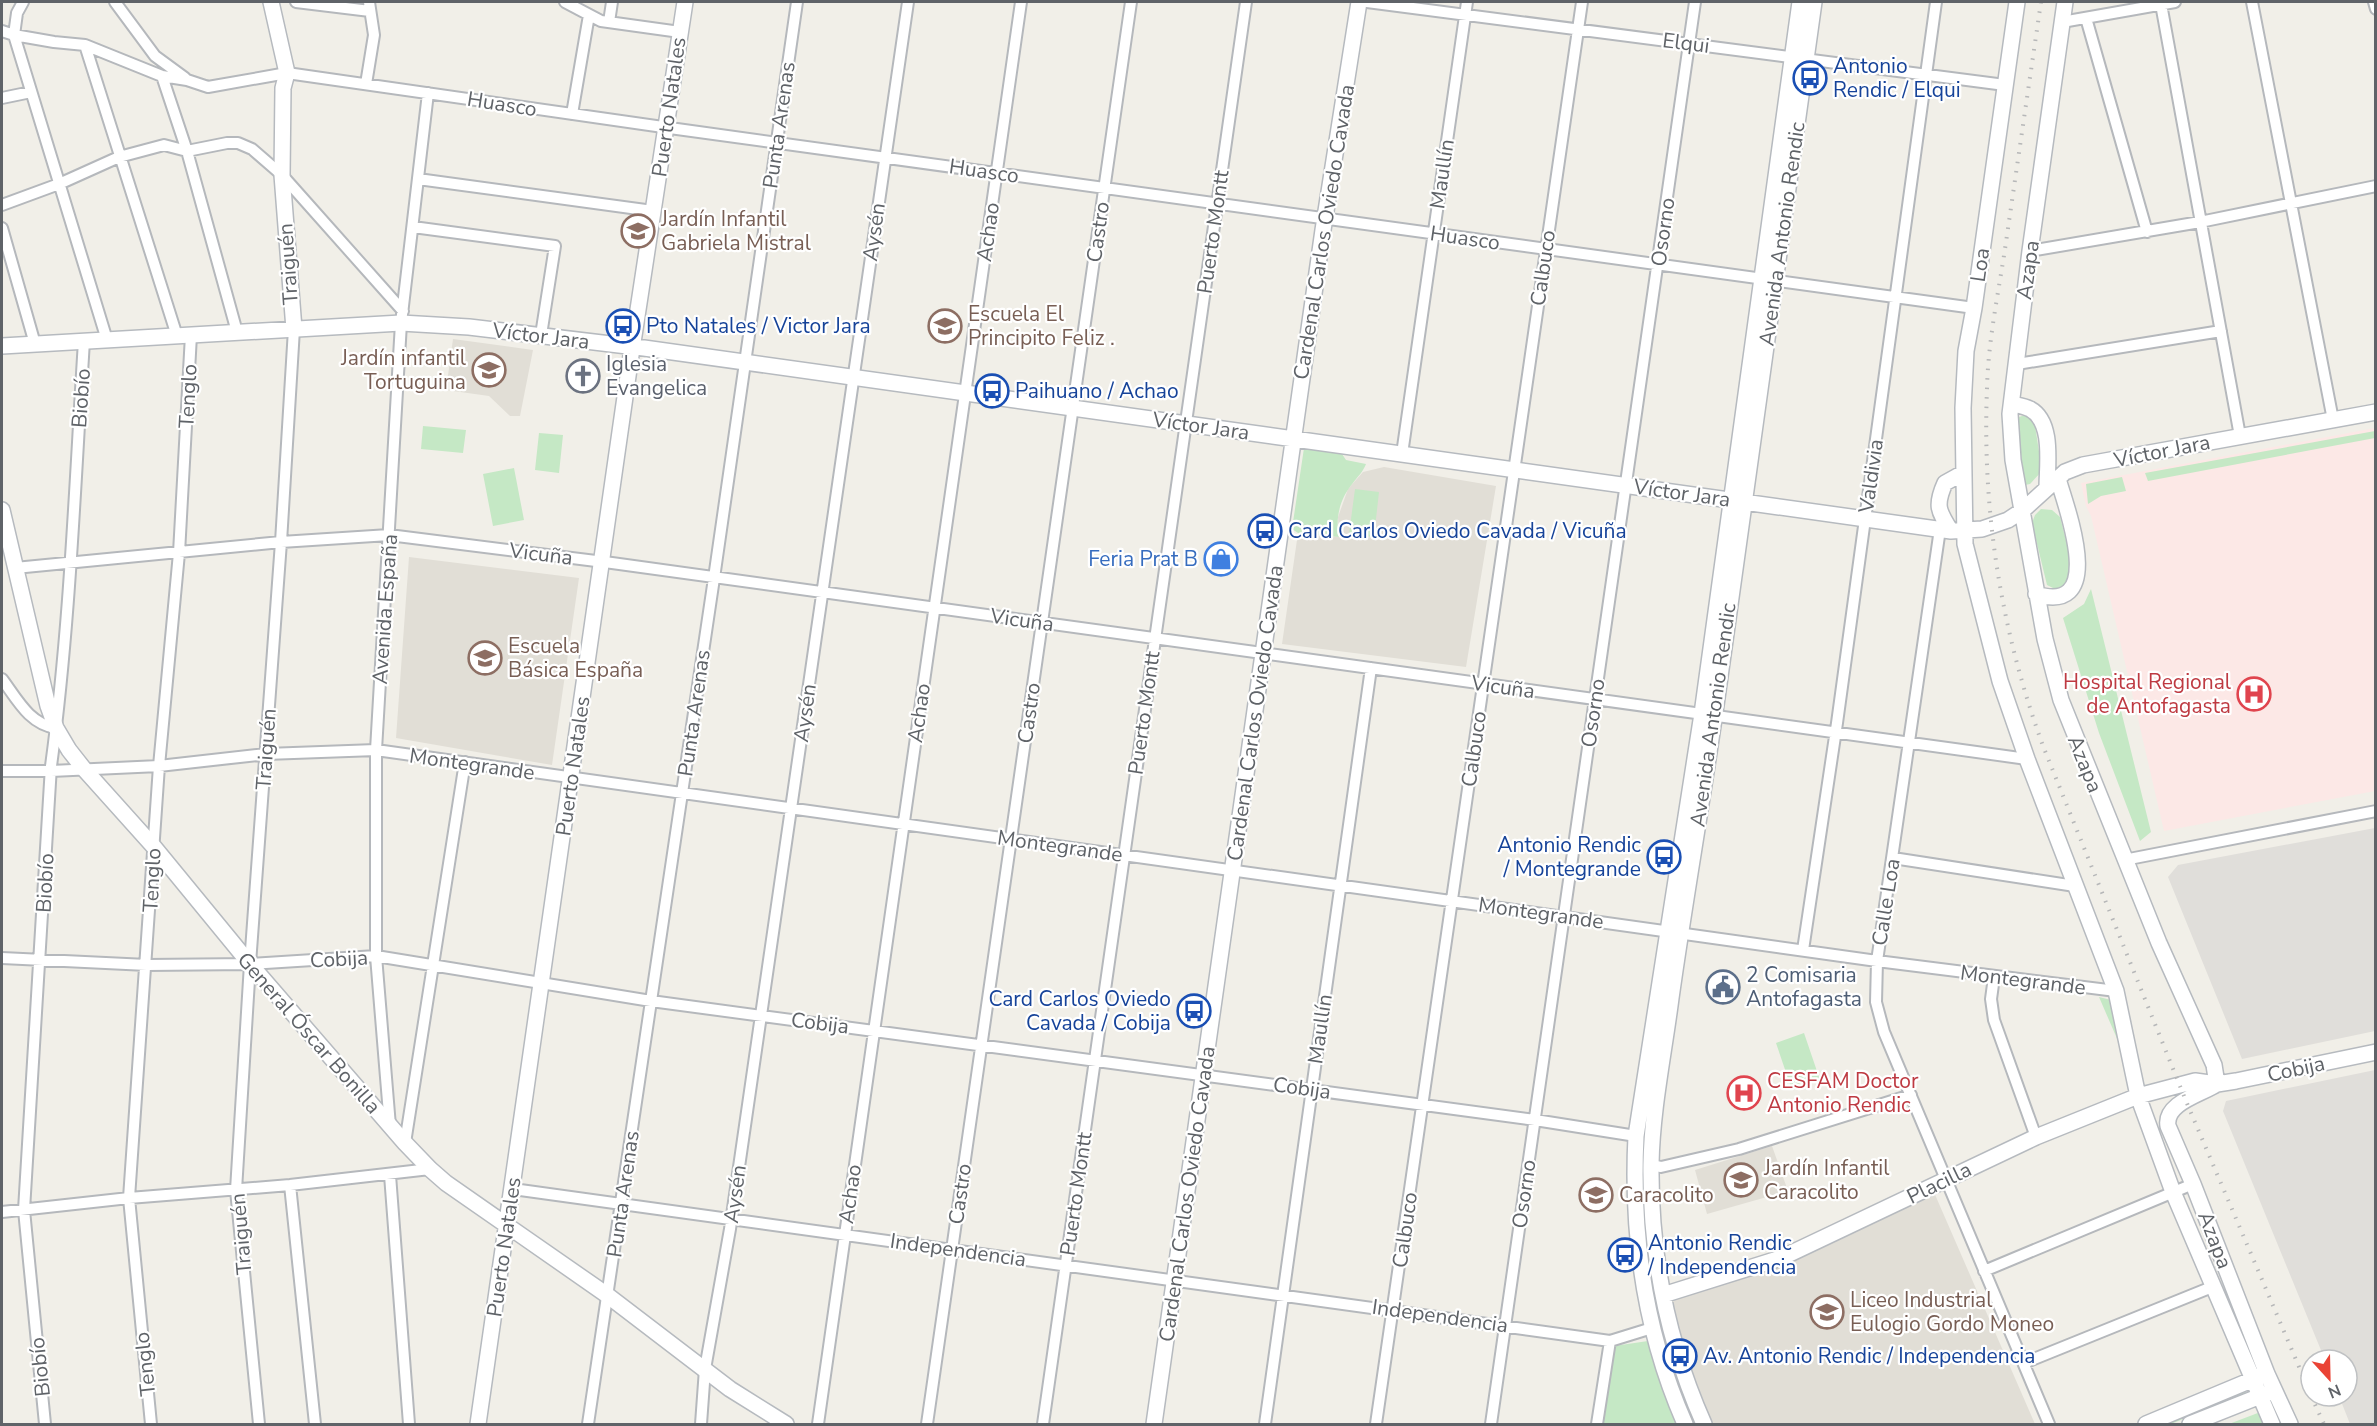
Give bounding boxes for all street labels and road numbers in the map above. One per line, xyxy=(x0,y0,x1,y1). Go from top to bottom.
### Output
street label: Elqui xyxy=(1661,26,1711,60)
street label: Puerto Natales xyxy=(645,35,693,179)
street label: Punta Arenas xyxy=(756,60,802,190)
street label: Cardenal Carlos Oviedo Cavada xyxy=(1287,82,1361,382)
street label: Huasco xyxy=(465,85,539,123)
street label: Avenida Antonio Rendic xyxy=(1752,120,1812,348)
street label: Maullín xyxy=(1423,137,1461,211)
street label: Huasco xyxy=(947,152,1021,190)
street label: Puerto Montt xyxy=(1190,168,1236,296)
street label: Osorno xyxy=(1644,196,1682,268)
street label: Castro xyxy=(1080,200,1116,264)
street label: Aysén xyxy=(856,201,892,263)
street label: Achao xyxy=(970,201,1006,263)
street label: Huasco xyxy=(1428,219,1502,257)
street label: Traiguén xyxy=(271,222,305,306)
street label: Calbuco xyxy=(1524,228,1562,308)
street label: Azapa xyxy=(2010,239,2046,301)
street label: Loa xyxy=(1964,246,1996,284)
street label: Víctor Jara xyxy=(490,316,591,356)
street label: Tenglo xyxy=(172,363,204,429)
street label: Biobío xyxy=(65,367,97,429)
street label: Víctor Jara xyxy=(1150,405,1251,447)
street label: Víctor Jara xyxy=(2111,428,2212,474)
street label: Valdivia xyxy=(1852,437,1890,516)
street label: Víctor Jara xyxy=(1631,472,1732,514)
street label: Avenida España xyxy=(366,533,404,685)
street label: Vicuña xyxy=(507,536,574,572)
street label: Cardenal Carlos Oviedo Cavada xyxy=(1220,563,1290,863)
street label: Avenida Antonio Rendic xyxy=(1683,601,1743,829)
street label: Vicuña xyxy=(987,602,1056,638)
street label: Punta Arenas xyxy=(671,648,717,778)
street label: Puerto Montt xyxy=(1121,649,1167,777)
street label: Vicuña xyxy=(1468,669,1537,705)
street label: Osorno xyxy=(1574,677,1612,749)
street label: Castro xyxy=(1011,681,1047,745)
street label: Aysén xyxy=(787,682,823,744)
street label: Achao xyxy=(901,682,937,744)
street label: Puerto Natales xyxy=(549,694,597,838)
street label: Traiguén xyxy=(249,707,283,791)
street label: Calbuco xyxy=(1455,709,1493,789)
street label: Azapa xyxy=(2061,731,2109,797)
street label: Montegrande xyxy=(408,741,536,787)
street label: Montegrande xyxy=(996,823,1124,869)
street label: Tenglo xyxy=(136,847,168,913)
street label: Biobío xyxy=(29,853,61,913)
street label: Calle Loa xyxy=(1865,856,1907,948)
street label: Montegrande xyxy=(1477,890,1605,936)
street label: Cobija xyxy=(309,943,369,975)
street label: General Óscar Bonilla xyxy=(231,946,387,1120)
street label: Montegrande xyxy=(1959,958,2087,1002)
street label: Maullín xyxy=(1301,992,1339,1066)
street label: Cobija xyxy=(789,1006,851,1040)
street label: Cardenal Carlos Oviedo Cavada xyxy=(1152,1044,1222,1344)
street label: Cobija xyxy=(2265,1049,2327,1089)
street label: Cobija xyxy=(1271,1070,1333,1106)
street label: Punta Arenas xyxy=(600,1129,646,1259)
street label: Puerto Montt xyxy=(1053,1130,1099,1258)
street label: Placilla xyxy=(1902,1155,1976,1211)
street label: Osorno xyxy=(1505,1158,1543,1230)
street label: Castro xyxy=(942,1162,978,1226)
street label: Aysén xyxy=(717,1163,753,1225)
street label: Achao xyxy=(832,1163,868,1225)
street label: Puerto Natales xyxy=(480,1175,528,1319)
street label: Calbuco xyxy=(1386,1190,1424,1270)
street label: Traiguén xyxy=(223,1192,259,1276)
street label: Azapa xyxy=(2191,1207,2239,1273)
street label: Independencia xyxy=(888,1227,1028,1273)
street label: Independencia xyxy=(1370,1293,1510,1339)
street label: Tenglo xyxy=(128,1331,162,1397)
street label: Biobío xyxy=(23,1336,57,1398)

